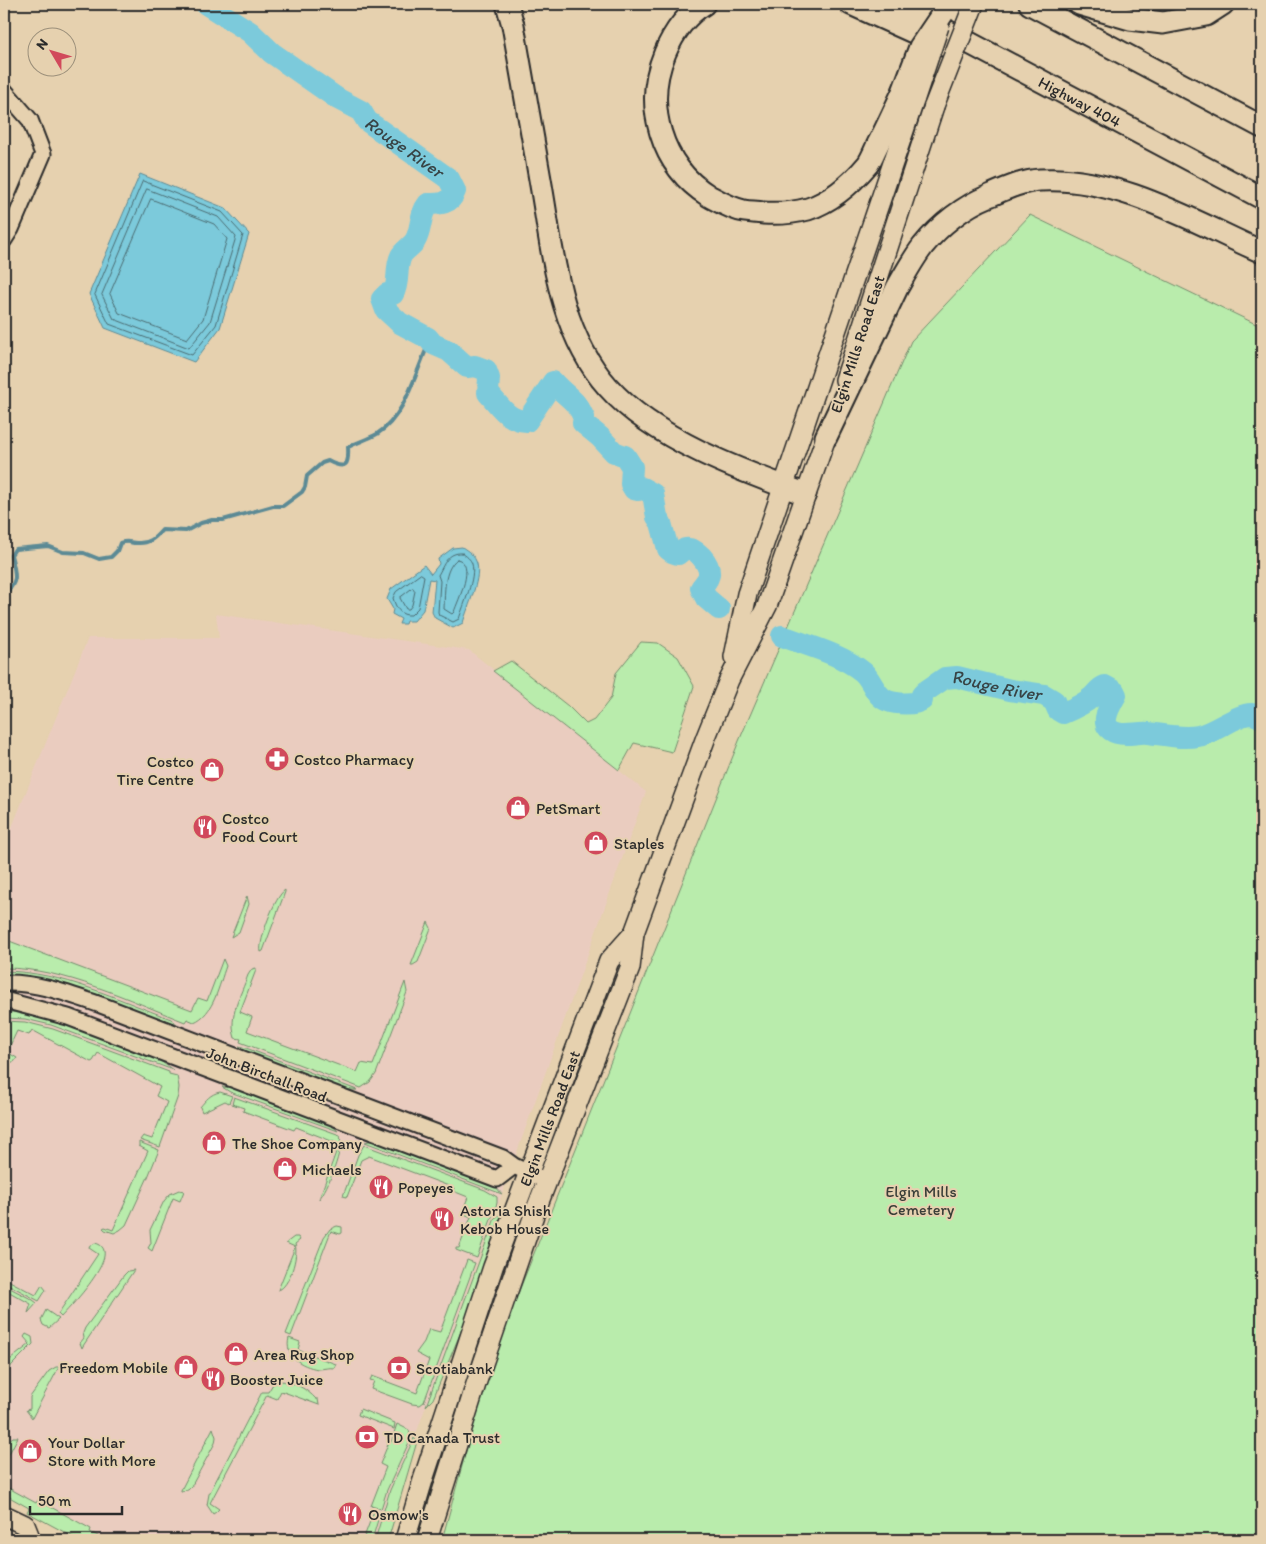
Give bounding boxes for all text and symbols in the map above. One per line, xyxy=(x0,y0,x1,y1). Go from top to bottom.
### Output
north arrow xyxy=(28,28,78,78)
text: N xyxy=(33,35,52,53)
street label: Highway 404 xyxy=(1035,72,1124,132)
water label: Rouge River xyxy=(360,112,449,184)
street label: Elgin Mills Road East xyxy=(826,273,889,415)
water label: Rouge River xyxy=(951,665,1045,706)
pharmacy icon: Costco Pharmacy xyxy=(264,746,290,772)
place label: Costco Pharmacy xyxy=(294,750,414,769)
place label: Costco Tire Centre xyxy=(117,752,194,789)
shop icon: Costco Tire Centre xyxy=(199,757,225,783)
shop icon: PetSmart xyxy=(505,795,531,821)
place label: PetSmart xyxy=(536,799,600,818)
place label: Costco Food Court xyxy=(222,809,298,846)
restaurant icon: Costco Food Court xyxy=(192,814,218,840)
shop icon: Staples xyxy=(583,830,609,856)
place label: Staples xyxy=(614,834,664,853)
street label: John Birchall Road xyxy=(204,1043,330,1106)
street label: Elgin Mills Road East xyxy=(516,1048,584,1189)
shop icon: The Shoe Company xyxy=(201,1130,227,1156)
place label: The Shoe Company xyxy=(232,1134,362,1153)
shop icon: Michaels xyxy=(272,1156,298,1182)
place label: Michaels xyxy=(302,1160,362,1179)
restaurant icon: Popeyes xyxy=(368,1174,394,1200)
place label: Popeyes xyxy=(398,1178,453,1197)
park label: Elgin Mills Cemetery xyxy=(885,1182,957,1219)
place label: Astoria Shish Kebob House xyxy=(460,1201,552,1238)
restaurant icon: Astoria Shish Kebob House xyxy=(429,1206,455,1232)
shop icon: Area Rug Shop xyxy=(223,1341,249,1367)
place label: Area Rug Shop xyxy=(254,1345,354,1364)
shop icon: Freedom Mobile xyxy=(173,1354,199,1380)
bank icon: Scotiabank xyxy=(386,1355,412,1381)
place label: Freedom Mobile xyxy=(59,1358,168,1377)
place label: Scotiabank xyxy=(416,1359,493,1378)
restaurant icon: Booster Juice xyxy=(200,1366,226,1392)
place label: Booster Juice xyxy=(230,1370,324,1389)
bank icon: TD Canada Trust xyxy=(354,1424,380,1450)
place label: TD Canada Trust xyxy=(384,1428,500,1447)
place label: Your Dollar Store with More xyxy=(48,1433,156,1470)
shop icon: Your Dollar Store with More xyxy=(17,1438,43,1464)
scale bar xyxy=(30,1484,122,1516)
text: 50 m xyxy=(38,1492,71,1510)
restaurant icon: Osmow's xyxy=(337,1501,363,1527)
place label: Osmow's xyxy=(368,1505,429,1524)

